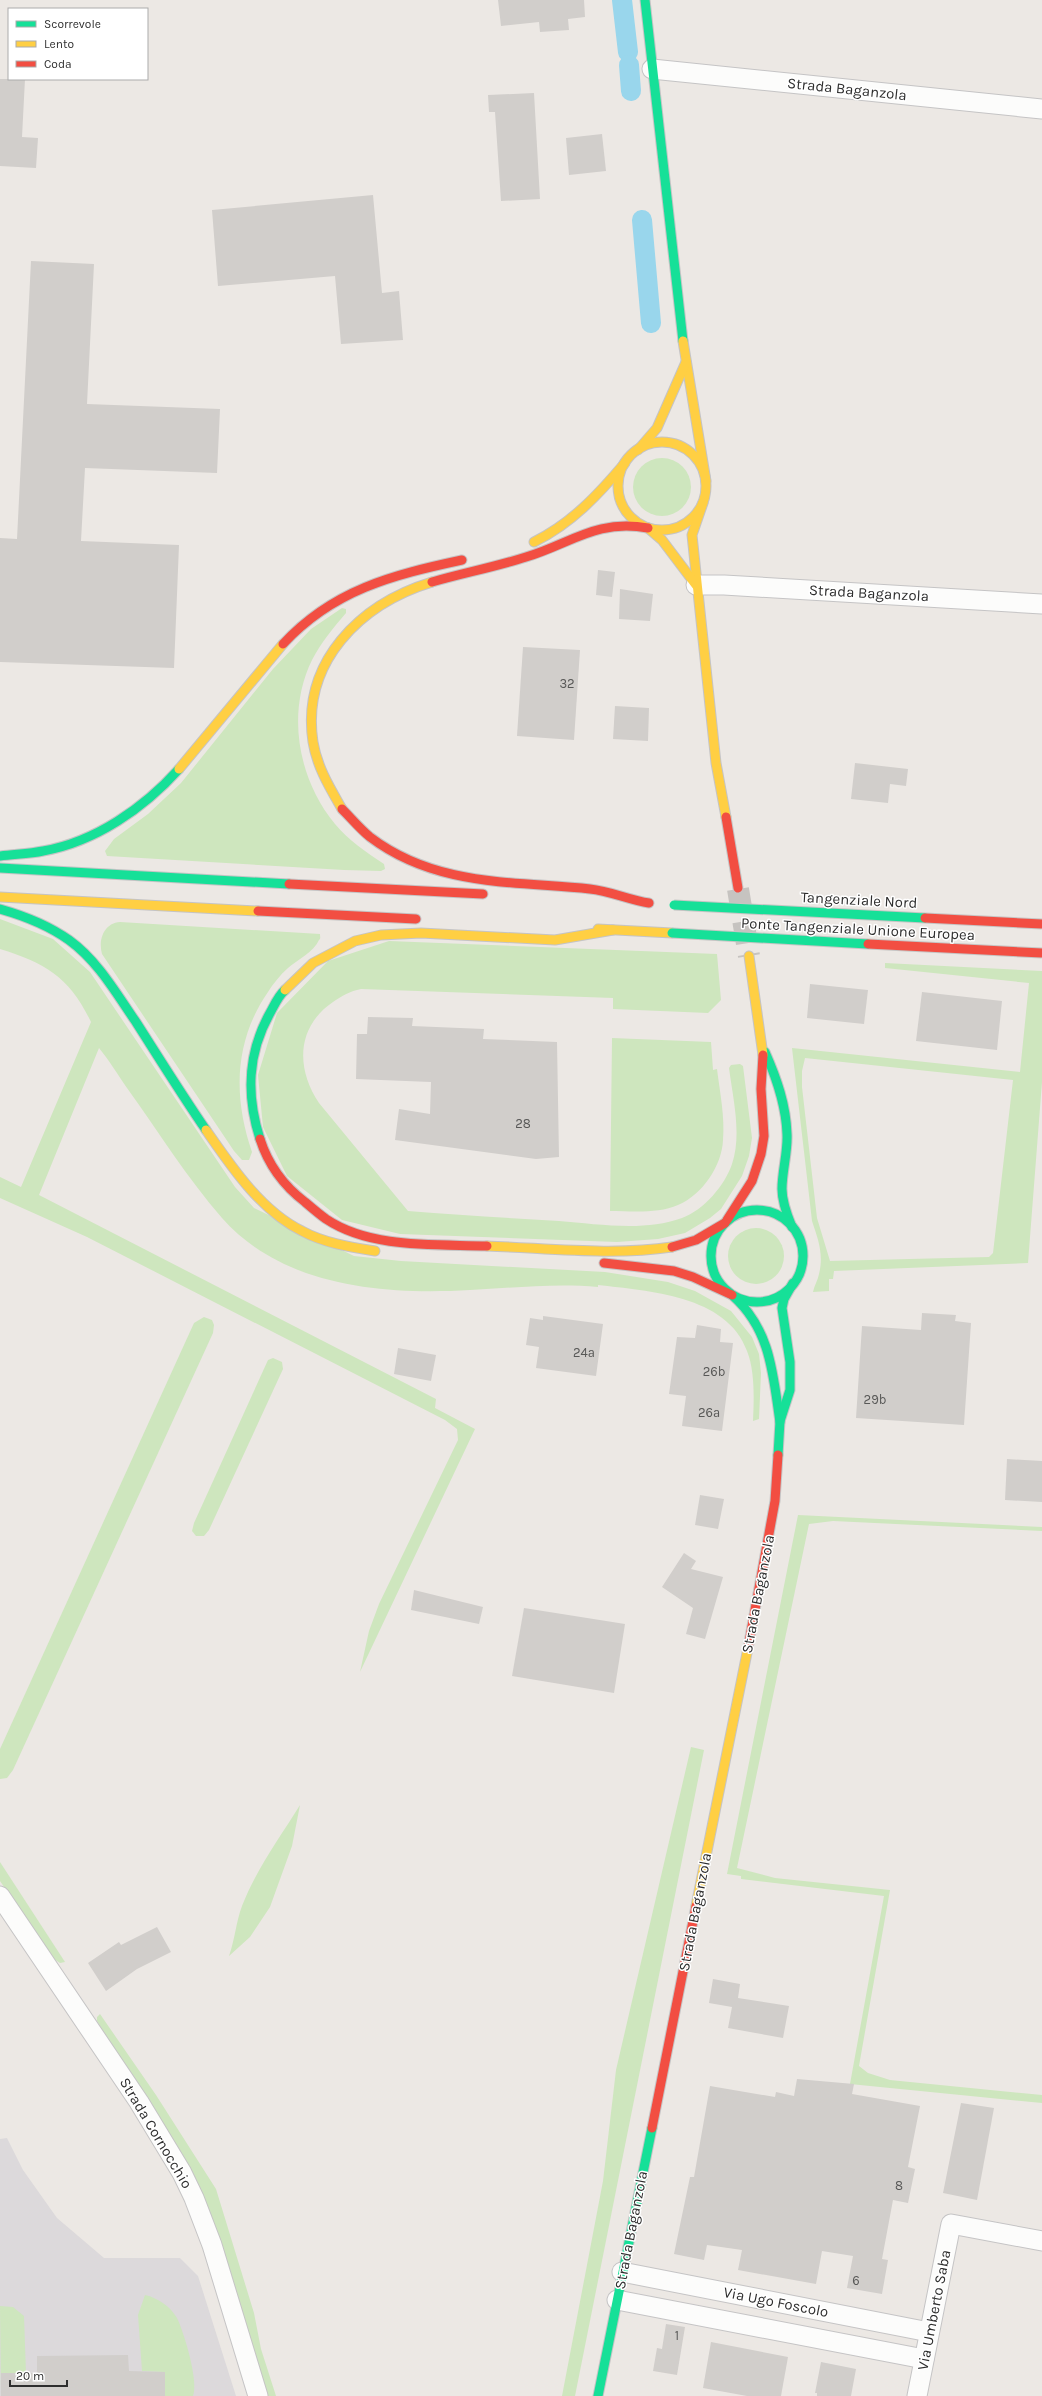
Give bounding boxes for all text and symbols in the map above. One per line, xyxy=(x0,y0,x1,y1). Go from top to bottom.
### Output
legend xyxy=(8,8,148,80)
text: Scorrevole xyxy=(44,17,101,31)
text: Lento xyxy=(44,37,74,51)
text: Coda xyxy=(44,57,72,71)
street label: Strada Baganzola xyxy=(786,74,908,104)
street label: Strada Baganzola xyxy=(808,581,930,605)
house number: 32 xyxy=(559,676,575,691)
street label: Tangenziale Nord xyxy=(800,888,918,912)
street label: Ponte Tangenziale Unione Europea xyxy=(741,914,975,944)
house number: 28 xyxy=(515,1116,531,1131)
house number: 24a xyxy=(573,1345,595,1360)
house number: 26b xyxy=(703,1364,725,1379)
house number: 29b xyxy=(864,1392,886,1407)
house number: 26a xyxy=(698,1405,720,1420)
street label: Strada Baganzola xyxy=(738,1533,778,1655)
street label: Strada Baganzola xyxy=(675,1851,715,1973)
street label: Strada Cornocchio xyxy=(116,2074,196,2192)
street label: Strada Baganzola xyxy=(611,2169,651,2291)
house number: 8 xyxy=(895,2178,903,2193)
street label: Via Umberto Saba xyxy=(913,2248,955,2372)
house number: 6 xyxy=(852,2273,860,2288)
street label: Via Ugo Foscolo xyxy=(722,2283,830,2321)
house number: 1 xyxy=(675,2328,679,2343)
scale bar xyxy=(10,2362,67,2388)
text: 20 m xyxy=(16,2369,44,2383)

